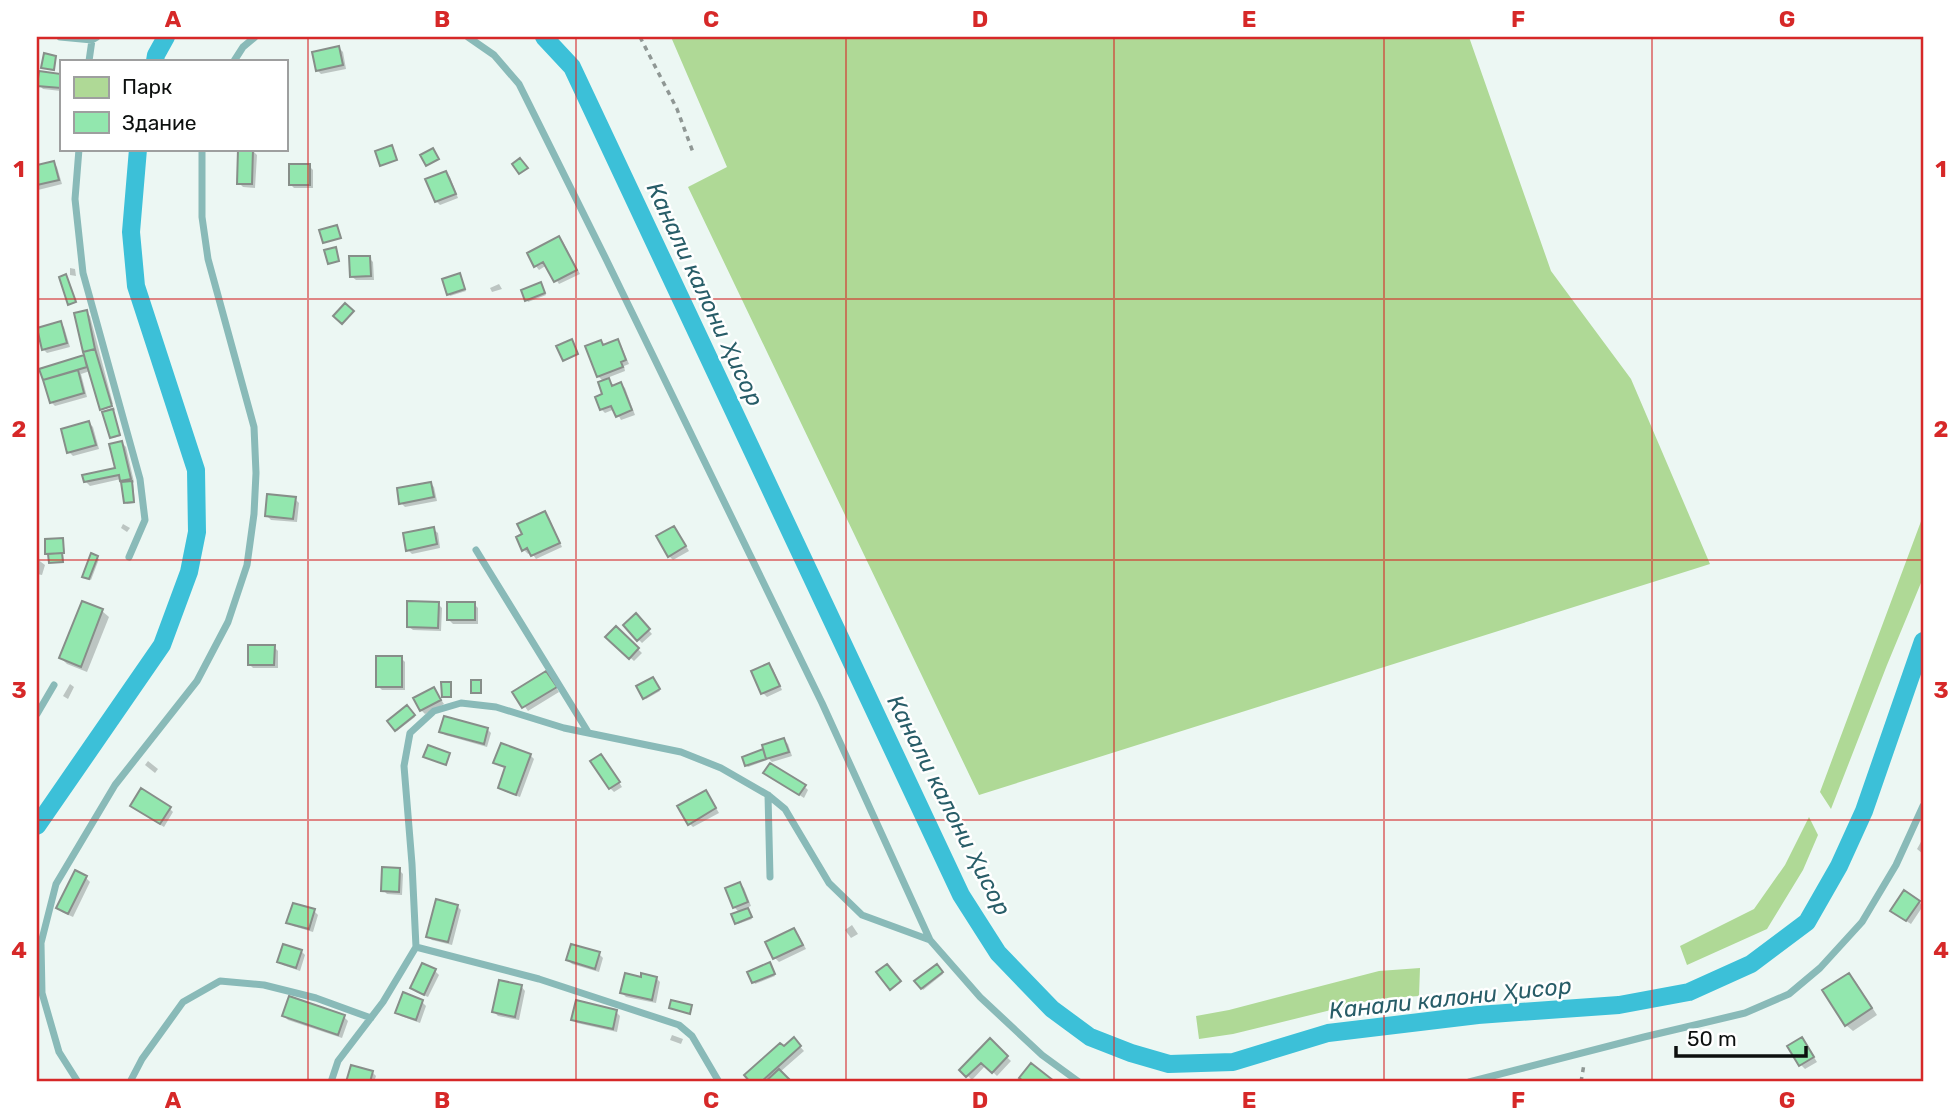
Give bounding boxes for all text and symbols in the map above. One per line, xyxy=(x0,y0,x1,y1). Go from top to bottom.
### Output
text: A xyxy=(165,5,182,33)
text: B xyxy=(434,5,450,33)
text: C xyxy=(703,5,719,33)
text: D xyxy=(972,5,988,33)
text: E xyxy=(1242,5,1256,33)
text: F xyxy=(1511,5,1525,33)
text: G xyxy=(1779,5,1795,33)
legend xyxy=(60,60,287,150)
text: Парк xyxy=(122,74,172,99)
text: Здание xyxy=(122,110,197,135)
text: 1 xyxy=(13,155,25,183)
text: 1 xyxy=(1935,155,1947,183)
water label: Канали калони Ҳисор xyxy=(641,178,769,410)
text: 2 xyxy=(12,415,26,443)
text: 2 xyxy=(1934,415,1948,443)
text: 3 xyxy=(11,676,27,704)
text: 3 xyxy=(1933,676,1949,704)
water label: Канали калони Ҳисор xyxy=(881,690,1017,920)
text: 4 xyxy=(11,936,27,964)
text: 4 xyxy=(1933,936,1949,964)
water label: Канали калони Ҳисор xyxy=(1328,971,1573,1025)
scale bar xyxy=(1676,1014,1806,1058)
text: 50 m xyxy=(1687,1026,1737,1051)
text: A xyxy=(165,1086,182,1114)
text: B xyxy=(434,1086,450,1114)
text: C xyxy=(703,1086,719,1114)
text: D xyxy=(972,1086,988,1114)
text: E xyxy=(1242,1086,1256,1114)
text: F xyxy=(1511,1086,1525,1114)
text: G xyxy=(1779,1086,1795,1114)

